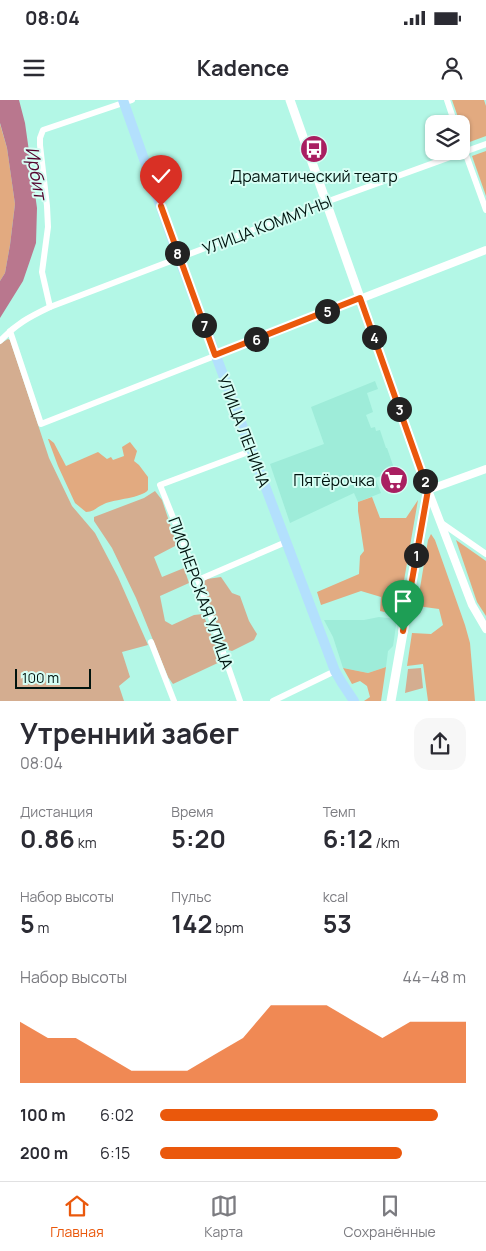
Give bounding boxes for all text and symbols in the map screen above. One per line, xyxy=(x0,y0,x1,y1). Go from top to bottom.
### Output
text: 08:04 xyxy=(25,5,80,31)
text: Kadence xyxy=(197,53,289,83)
icon: menu xyxy=(20,54,48,82)
icon: person xyxy=(438,54,466,82)
map controls xyxy=(425,115,470,160)
button: layers xyxy=(425,115,470,160)
bus stop icon: Драматический театр xyxy=(299,134,329,164)
water label: Ирбит xyxy=(21,145,54,204)
pin xyxy=(140,155,182,206)
icon: check xyxy=(147,162,175,190)
place label: Драматический театр xyxy=(230,165,398,187)
street label: УЛИЦА КОММУНЫ xyxy=(199,190,335,260)
pin: 8 xyxy=(164,240,190,266)
text: 8 xyxy=(173,244,182,263)
pin: 5 xyxy=(314,298,340,324)
text: 5 xyxy=(323,302,332,321)
pin: 7 xyxy=(192,312,216,338)
text: 7 xyxy=(201,316,208,335)
pin: 4 xyxy=(362,324,386,350)
pin: 6 xyxy=(244,326,268,352)
text: 4 xyxy=(370,328,379,347)
text: 6 xyxy=(252,330,261,349)
street label: УЛИЦА ЛЕНИНА xyxy=(212,371,276,491)
pin: 3 xyxy=(386,396,412,422)
text: 3 xyxy=(395,400,404,419)
supermarket icon: Пятёрочка xyxy=(379,465,409,495)
pin: 2 xyxy=(412,468,438,494)
place label: Пятёрочка xyxy=(293,469,375,491)
text: 2 xyxy=(421,472,430,491)
street label: ПИОНЕРСКАЯ УЛИЦА xyxy=(163,514,239,672)
pin: 1 xyxy=(404,542,428,568)
text: 1 xyxy=(413,546,420,565)
pin xyxy=(382,580,424,631)
icon: arrive xyxy=(389,587,417,615)
scale bar xyxy=(15,666,91,689)
text: 100 m xyxy=(22,668,59,687)
text: Утренний забег xyxy=(20,714,239,752)
button: share xyxy=(414,718,466,770)
text: 08:04 xyxy=(20,752,63,774)
text: Дистанция xyxy=(20,802,93,821)
text: Время xyxy=(171,802,214,821)
text: Темп xyxy=(323,802,356,821)
text: 0.86 xyxy=(20,821,75,856)
text: 5:20 xyxy=(171,821,226,856)
text: 6:12 xyxy=(323,821,373,856)
text: km xyxy=(75,833,97,852)
text: /km xyxy=(373,833,400,852)
text: Набор высоты xyxy=(20,887,114,906)
text: Пульс xyxy=(171,887,211,906)
text: kcal xyxy=(323,887,348,906)
text: 5 xyxy=(20,906,35,941)
text: 142 xyxy=(171,906,212,941)
text: 53 xyxy=(323,906,352,941)
text: m xyxy=(35,918,49,937)
text: bpm xyxy=(212,918,244,937)
text: Набор высоты xyxy=(20,966,127,988)
text: 44–48 m xyxy=(403,966,466,988)
text: 100 m xyxy=(20,1104,66,1126)
text: 6:02 xyxy=(100,1104,134,1126)
text: 200 m xyxy=(20,1142,68,1164)
text: 6:15 xyxy=(100,1142,130,1164)
tab: Главная xyxy=(50,1192,104,1241)
tab: Карта xyxy=(204,1192,243,1241)
tab: Сохранённые xyxy=(344,1192,436,1241)

